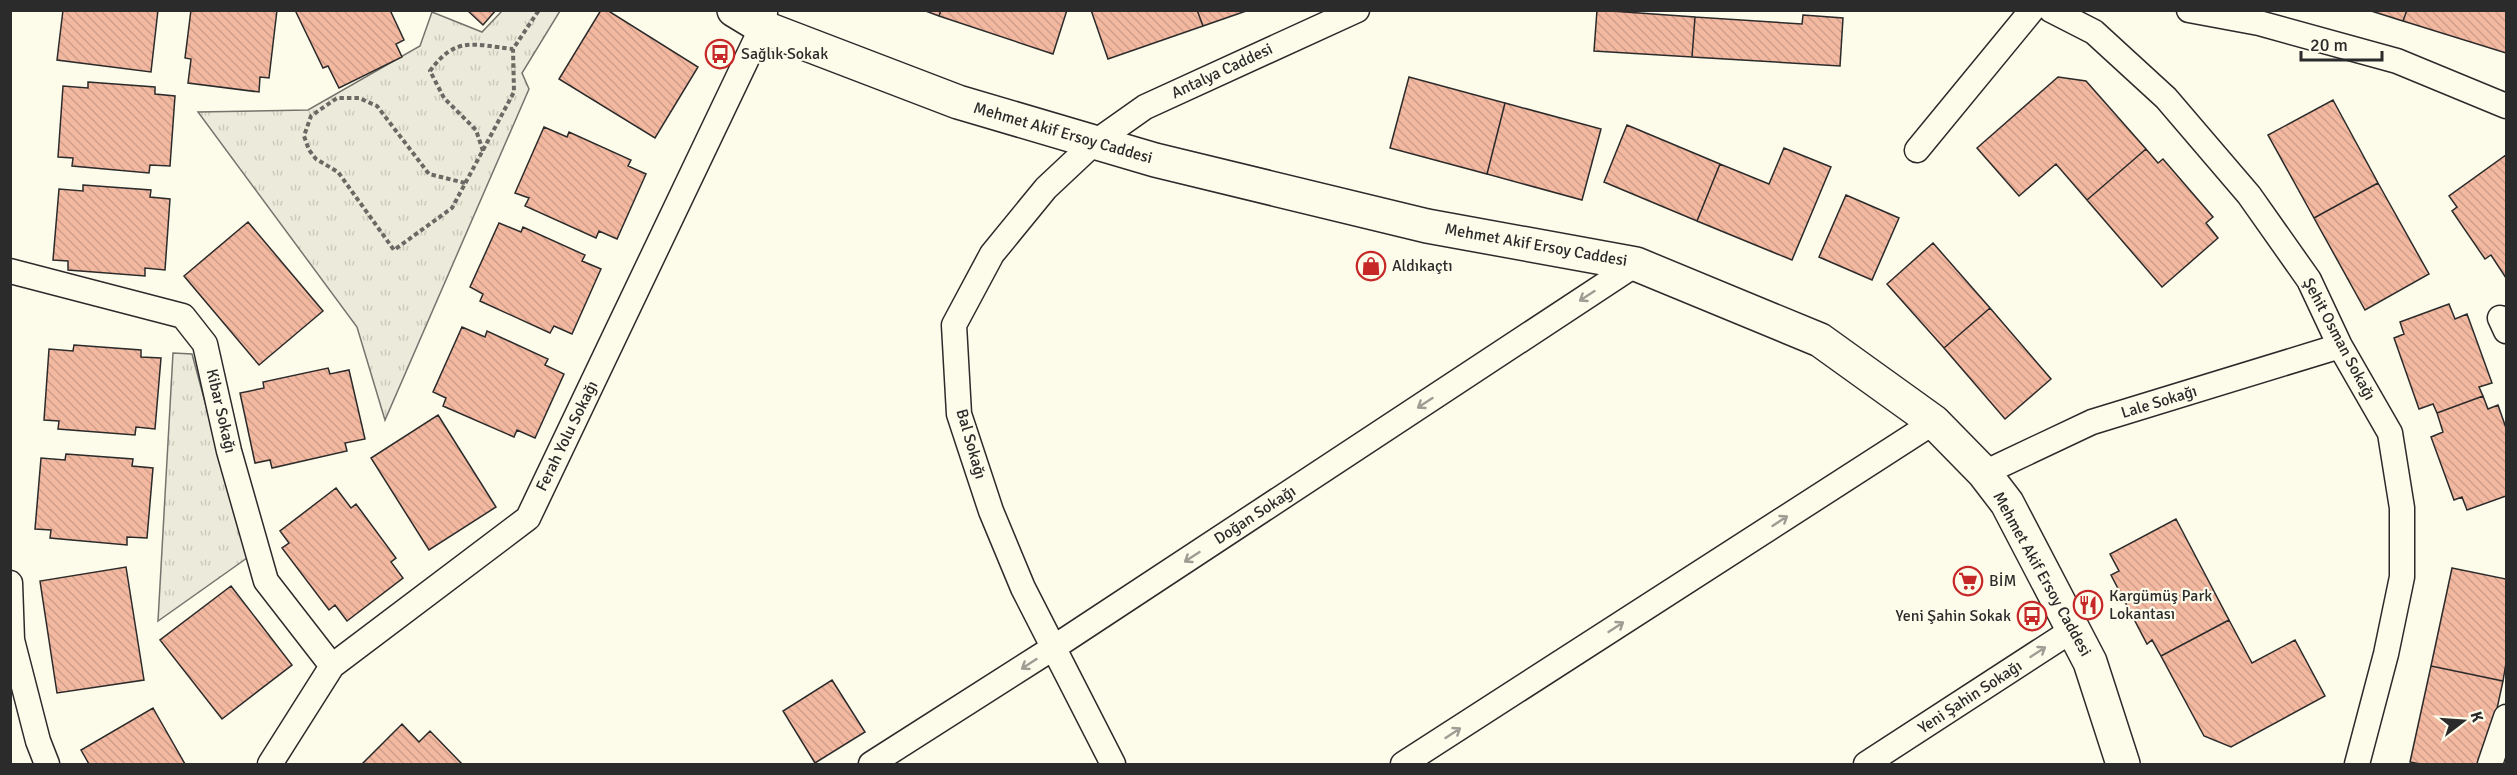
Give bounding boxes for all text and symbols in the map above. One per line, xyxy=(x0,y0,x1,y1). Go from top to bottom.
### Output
scale bar xyxy=(2301,24,2382,62)
text: 20 m xyxy=(2310,34,2348,56)
bus stop icon: Sağlık Sokak xyxy=(704,38,736,70)
street label: Antalya Caddesi xyxy=(1168,39,1276,103)
place label: Sağlık Sokak xyxy=(741,44,828,64)
street label: Mehmet Akif Ersoy Caddesi xyxy=(971,98,1155,168)
street label: Mehmet Akif Ersoy Caddesi xyxy=(1443,219,1629,271)
shop icon: Aldıkaçtı xyxy=(1355,250,1387,282)
place label: Aldıkaçtı xyxy=(1392,256,1453,276)
street label: Şehit Osman Sokağı xyxy=(2298,274,2380,404)
one-way arrow xyxy=(1580,290,1596,302)
street label: Kibar Sokağı xyxy=(202,367,240,455)
street label: Ferah Yolu Sokağı xyxy=(532,378,602,494)
street label: Lale Sokağı xyxy=(2119,381,2199,423)
one-way arrow xyxy=(1417,397,1433,409)
street label: Bal Sokağı xyxy=(951,407,991,481)
street label: Doğan Sokağı xyxy=(1210,481,1300,549)
street label: Mehmet Akif Ersoy Caddesi xyxy=(1988,488,2096,660)
one-way arrow xyxy=(1771,515,1788,527)
one-way arrow xyxy=(1184,551,1201,563)
supermarket icon: BİM xyxy=(1952,565,1984,597)
place label: BİM xyxy=(1989,571,2016,591)
place label: Kargümüş Park Lokantası xyxy=(2109,586,2212,624)
restaurant icon: Kargümüş Park Lokantası xyxy=(2072,589,2104,621)
bus stop icon: Yeni Şahin Sokak xyxy=(2016,600,2048,632)
place label: Yeni Şahin Sokak xyxy=(1896,606,2011,626)
one-way arrow xyxy=(1608,621,1624,633)
one-way arrow xyxy=(2029,646,2046,658)
street label: Yeni Şahin Sokağı xyxy=(1914,656,2026,738)
one-way arrow xyxy=(1021,658,1038,670)
north arrow xyxy=(2433,691,2493,751)
text: K xyxy=(2465,709,2487,725)
one-way arrow xyxy=(1444,726,1461,739)

